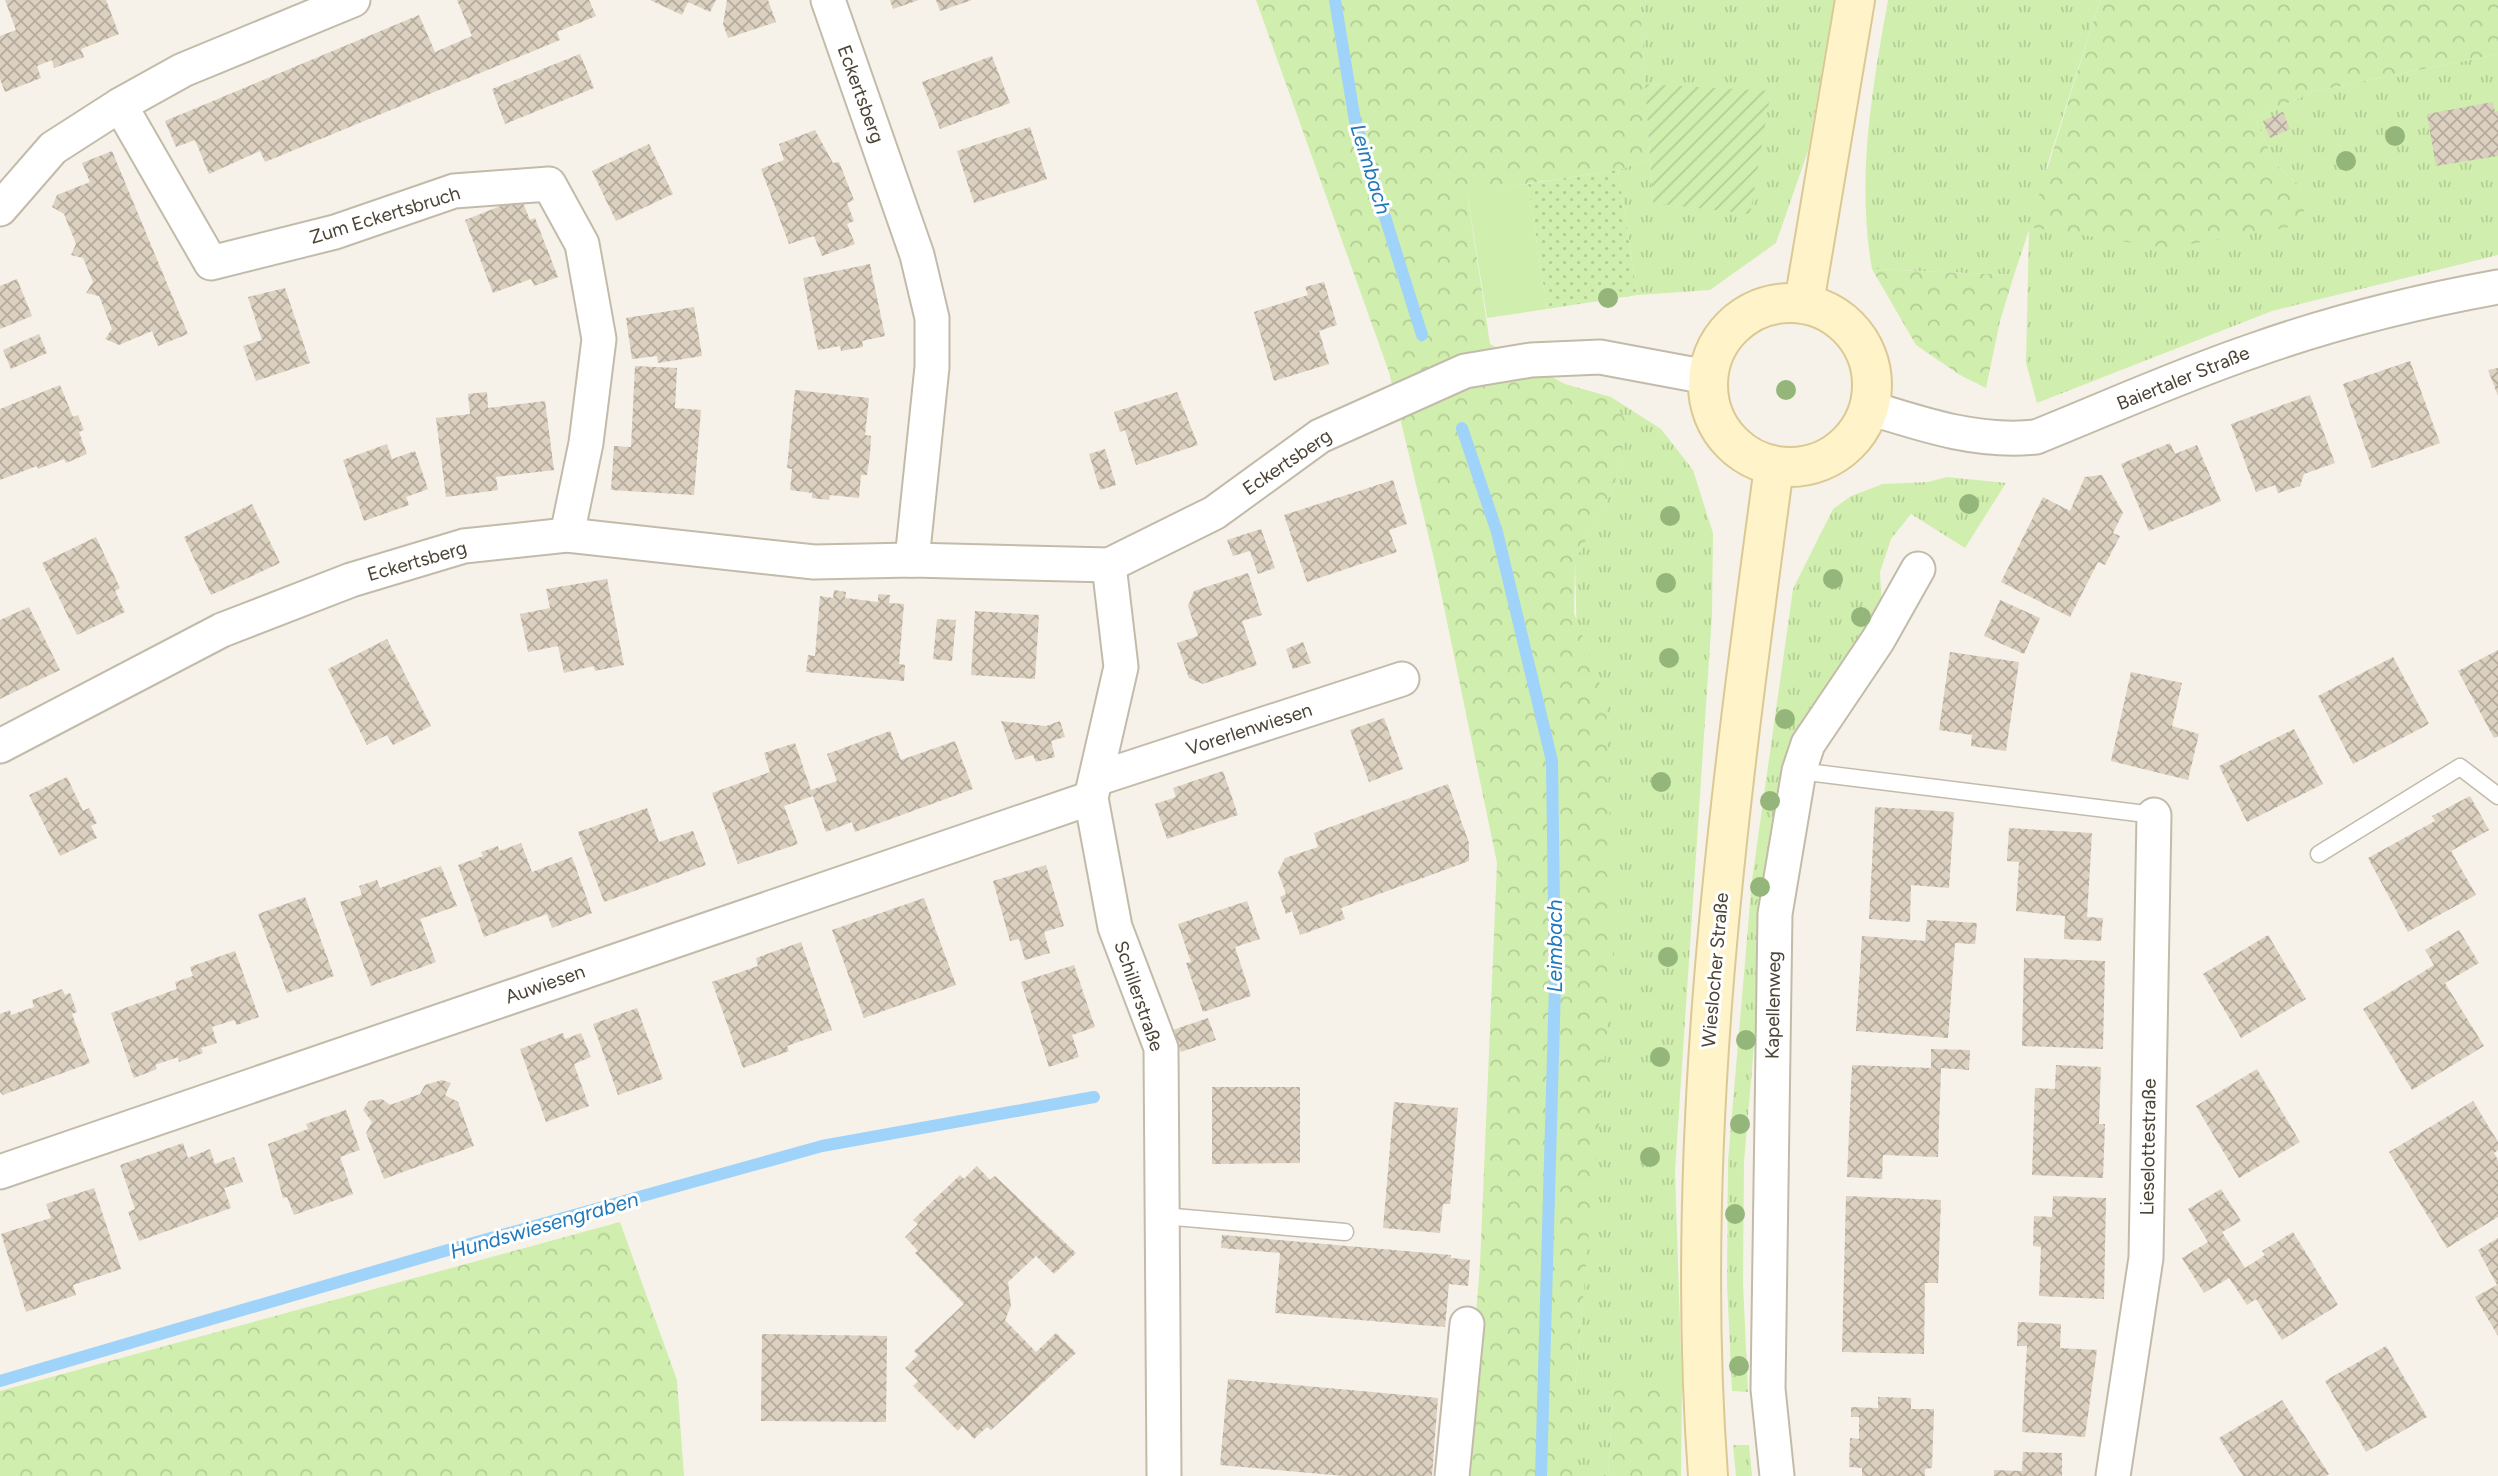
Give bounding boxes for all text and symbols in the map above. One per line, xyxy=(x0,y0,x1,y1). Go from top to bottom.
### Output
street label: Eckertsberg xyxy=(833,42,889,146)
water label: Leimbach xyxy=(1345,121,1397,217)
street label: Zum Eckertsbruch xyxy=(307,181,463,249)
street label: Baiertaler Straße xyxy=(2113,341,2253,415)
street label: Eckertsberg xyxy=(1238,424,1336,500)
street label: Eckertsberg xyxy=(365,536,469,586)
street label: Vorerlenwiesen xyxy=(1183,698,1315,760)
street label: Wieslocher Straße xyxy=(1697,892,1733,1048)
water label: Leimbach xyxy=(1542,899,1567,992)
street label: Schillerstraße xyxy=(1109,938,1169,1054)
street label: Kapellenweg xyxy=(1761,951,1785,1059)
street label: Auwiesen xyxy=(502,960,588,1008)
street label: Lieselottestraße xyxy=(2135,1078,2161,1216)
water label: Hundswiesengraben xyxy=(447,1186,641,1264)

